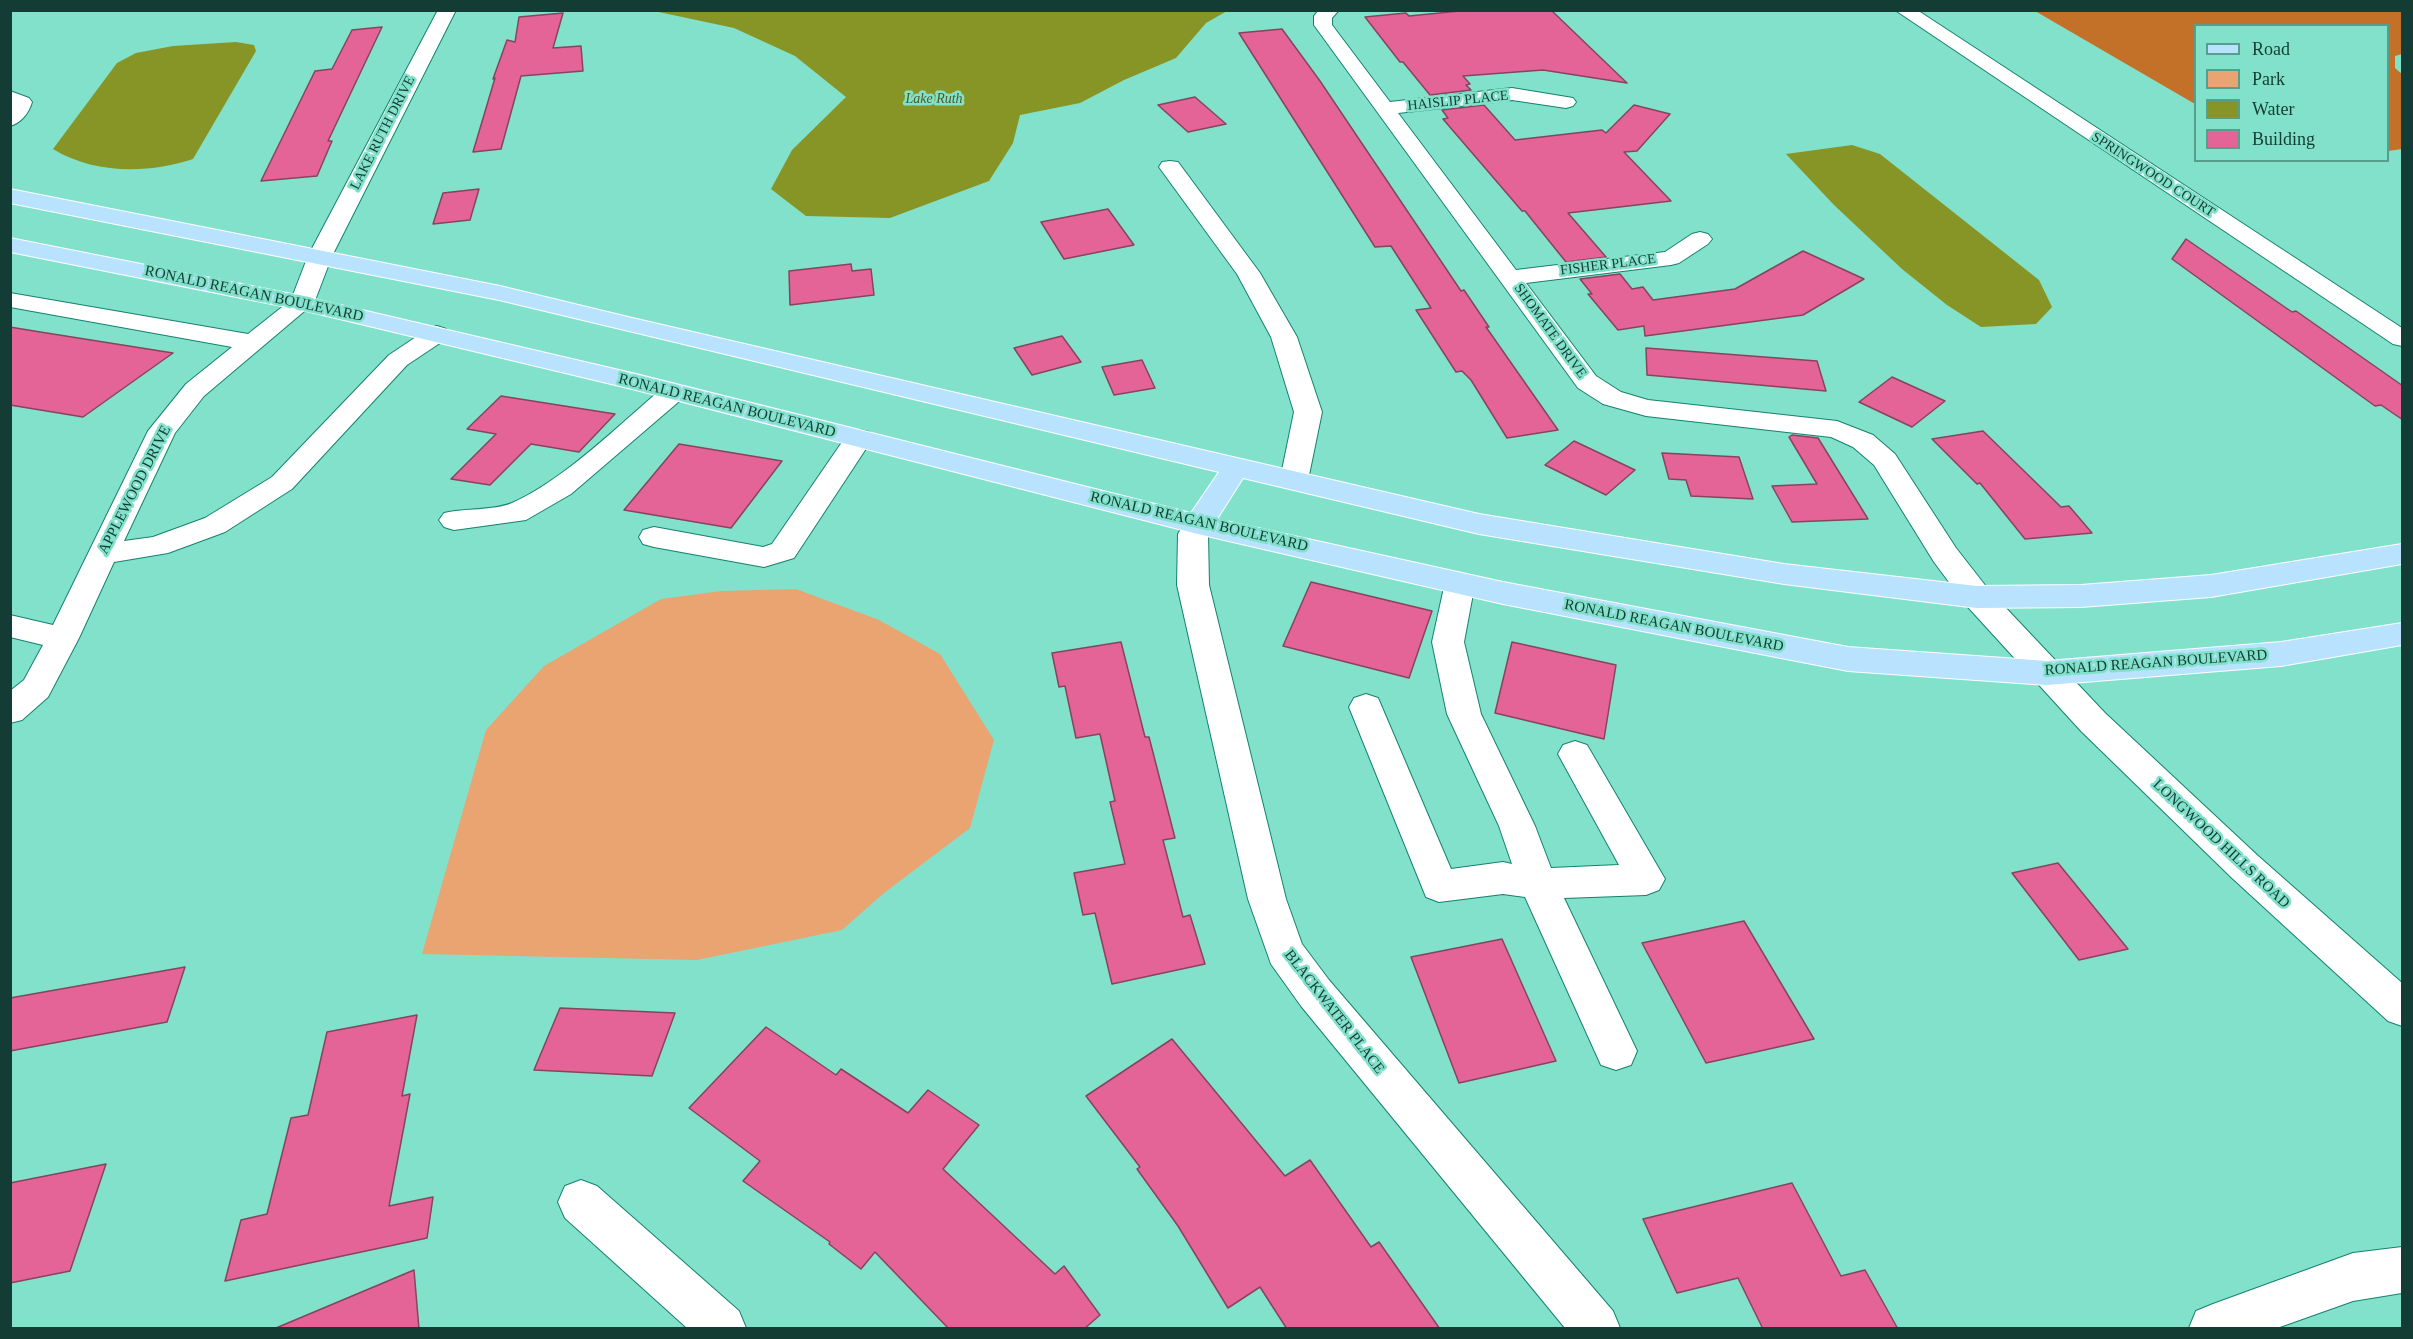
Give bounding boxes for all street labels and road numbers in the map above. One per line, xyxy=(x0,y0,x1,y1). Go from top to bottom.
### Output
street label: LAKE RUTH DRIVE xyxy=(347,73,419,193)
street label: HAISLIP PLACE xyxy=(1407,87,1509,115)
street label: SPRINGWOOD COURT xyxy=(2088,129,2218,221)
street label: FISHER PLACE xyxy=(1559,251,1657,279)
street label: RONALD REAGAN BOULEVARD xyxy=(143,262,365,326)
street label: SHOMATE DRIVE xyxy=(1510,281,1590,381)
street label: RONALD REAGAN BOULEVARD xyxy=(617,370,837,442)
street label: APPLEWOOD DRIVE xyxy=(95,423,175,557)
street label: RONALD REAGAN BOULEVARD xyxy=(1088,488,1310,556)
street label: RONALD REAGAN BOULEVARD xyxy=(1563,596,1785,656)
street label: RONALD REAGAN BOULEVARD xyxy=(2044,646,2268,680)
street label: LONGWOOD HILLS ROAD xyxy=(2149,776,2293,912)
street label: BLACKWATER PLACE xyxy=(1280,947,1388,1077)

